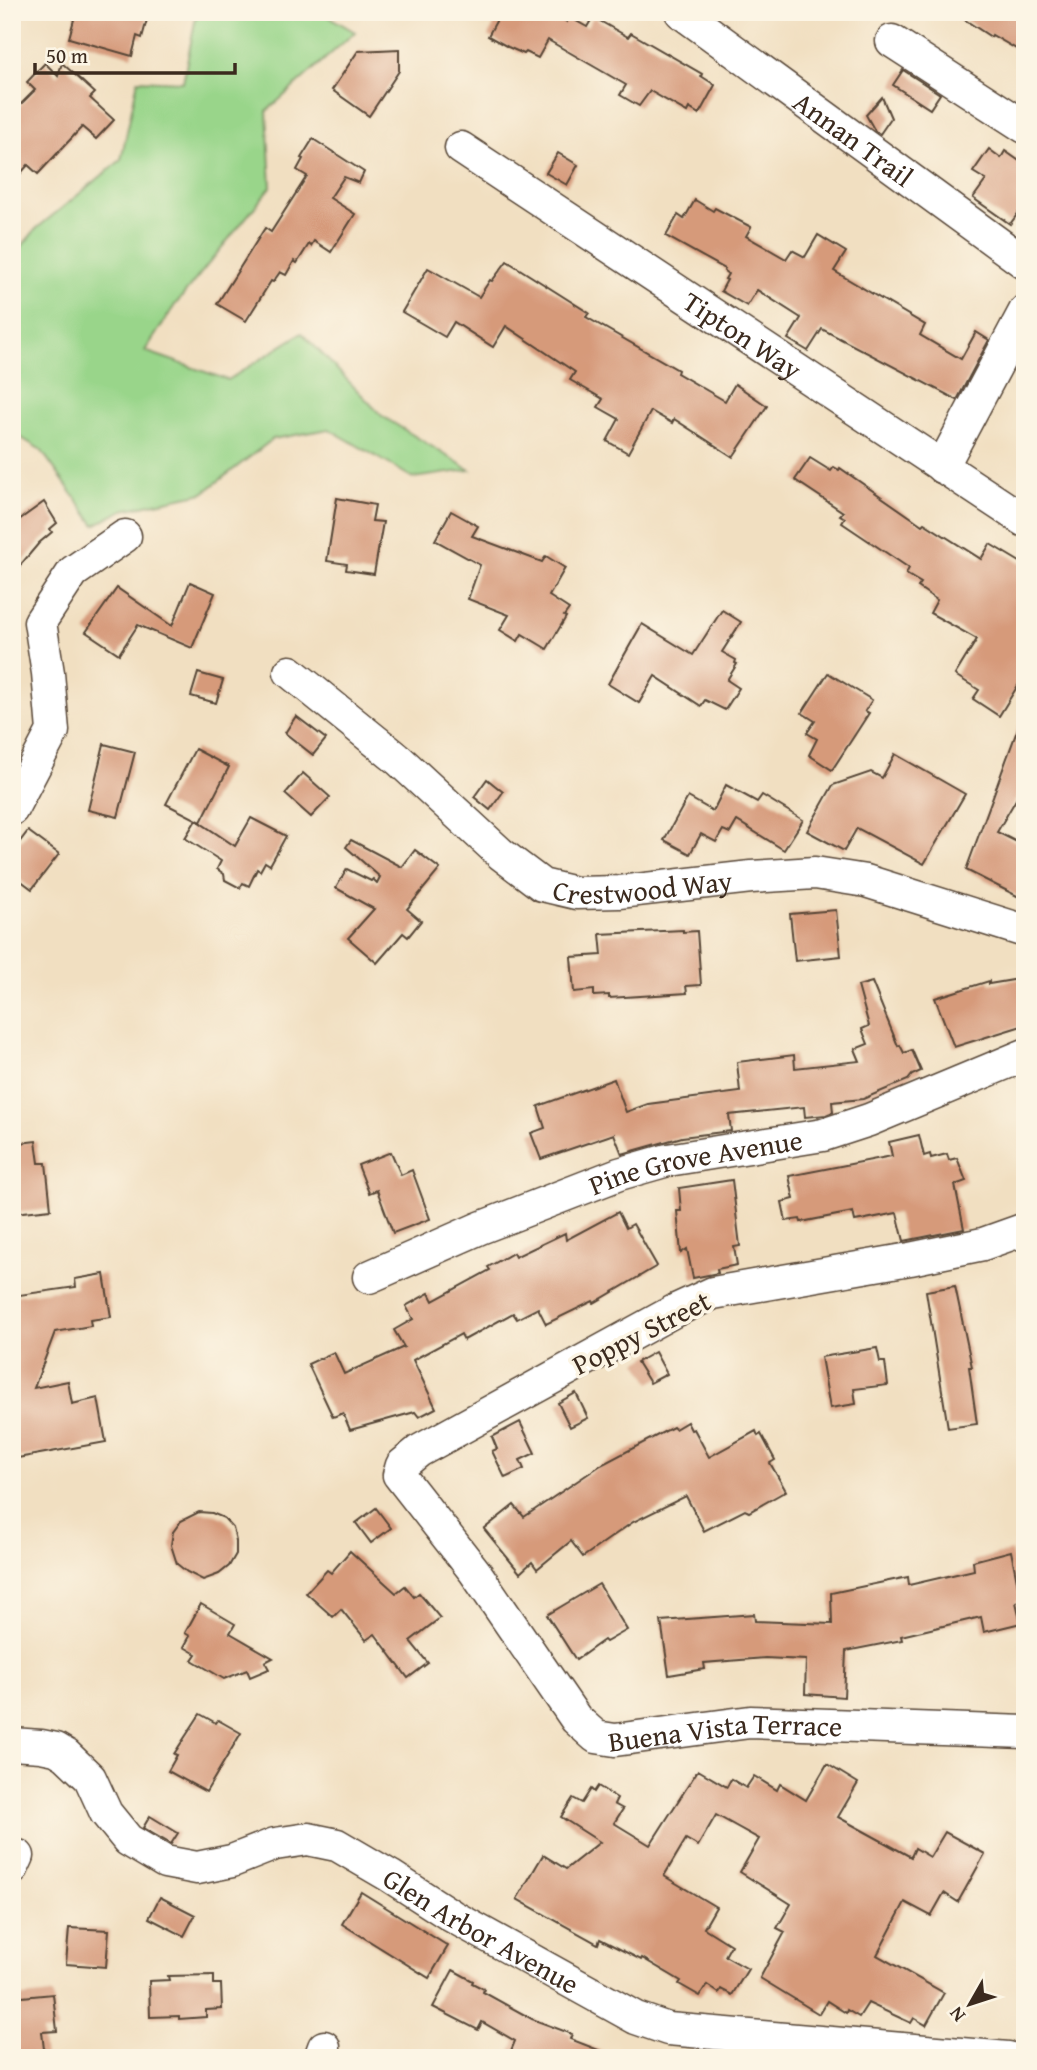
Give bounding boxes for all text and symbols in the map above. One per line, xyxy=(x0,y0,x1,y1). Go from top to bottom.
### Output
scale bar xyxy=(35,32,234,76)
text: 50 m xyxy=(46,40,88,71)
street label: Annan Trail xyxy=(785,80,922,196)
street label: Tipton Way xyxy=(675,280,810,389)
street label: Crestwood Way xyxy=(549,859,734,914)
street label: Pine Grove Avenue xyxy=(582,1118,805,1205)
street label: Poppy Street xyxy=(565,1280,717,1384)
street label: Buena Vista Terrace xyxy=(606,1701,843,1761)
street label: Glen Arbor Avenue xyxy=(376,1857,587,2003)
north arrow xyxy=(936,1968,1006,2038)
text: N xyxy=(942,2001,972,2028)

